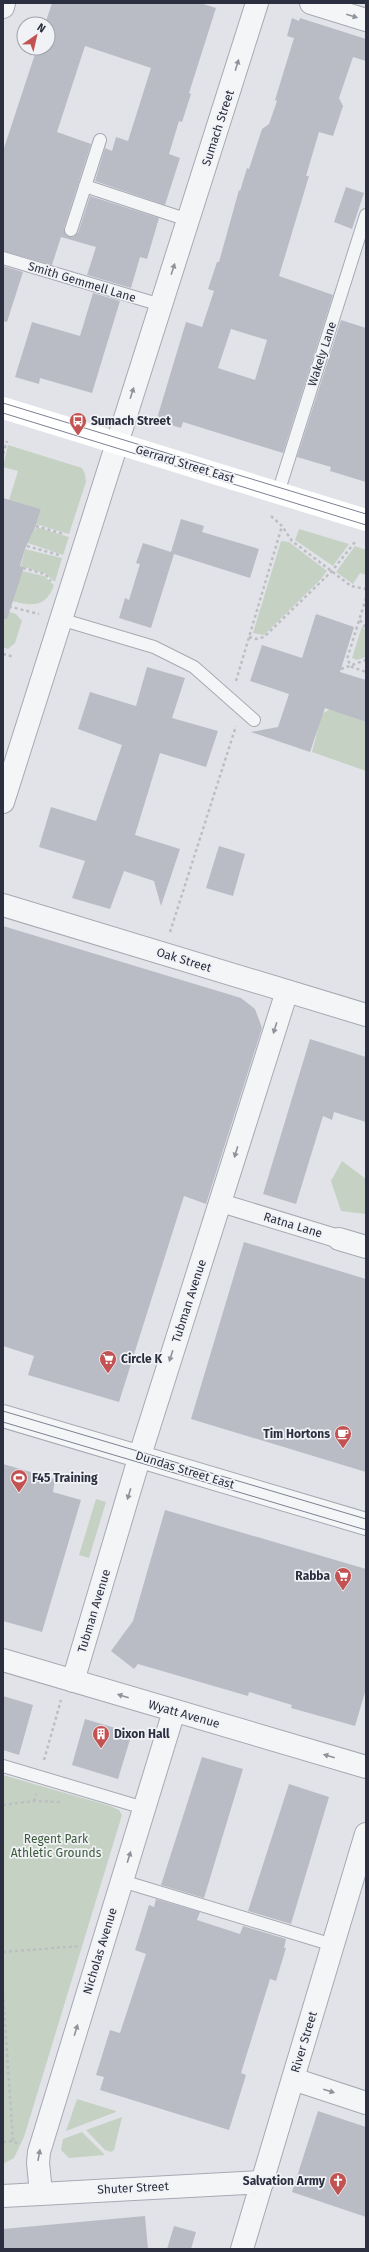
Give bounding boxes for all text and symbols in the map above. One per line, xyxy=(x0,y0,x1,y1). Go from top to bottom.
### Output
one-way arrow xyxy=(346,13,358,19)
north arrow xyxy=(16,16,56,56)
text: N xyxy=(35,21,48,36)
one-way arrow xyxy=(234,59,240,71)
street label: Sumach Street xyxy=(199,88,237,168)
street label: Smith Gemmell Lane xyxy=(26,259,138,305)
one-way arrow xyxy=(170,263,176,275)
street label: Wakely Lane xyxy=(305,320,339,388)
one-way arrow xyxy=(130,386,136,398)
bus stop icon: Sumach Street xyxy=(68,411,88,436)
place label: Sumach Street xyxy=(91,414,171,428)
street label: Gerrard Street East xyxy=(134,442,237,486)
street label: Oak Street xyxy=(155,945,214,975)
one-way arrow xyxy=(272,1023,278,1035)
one-way arrow xyxy=(233,1147,239,1159)
street label: Ratna Lane xyxy=(262,1209,324,1241)
street label: Tubman Avenue xyxy=(169,1258,209,1344)
supermarket icon: Circle K xyxy=(98,1349,118,1374)
one-way arrow xyxy=(168,1351,174,1363)
place label: Circle K xyxy=(121,1352,162,1366)
cafe icon: Tim Hortons xyxy=(333,1424,353,1449)
place label: Tim Hortons xyxy=(263,1427,330,1441)
street label: Dundas Street East xyxy=(134,1448,237,1492)
sports icon: F45 Training xyxy=(9,1468,29,1493)
place label: F45 Training xyxy=(32,1471,98,1485)
one-way arrow xyxy=(126,1489,132,1501)
supermarket icon: Rabba xyxy=(333,1566,353,1591)
street label: Tubman Avenue xyxy=(75,1567,113,1655)
place label: Rabba xyxy=(295,1569,330,1583)
one-way arrow xyxy=(117,1693,129,1699)
street label: Wyatt Avenue xyxy=(147,1697,221,1731)
building icon: Dixon Hall xyxy=(91,1724,111,1749)
place label: Dixon Hall xyxy=(114,1727,170,1741)
one-way arrow xyxy=(322,1753,334,1759)
park label: Regent Park Athletic Grounds xyxy=(11,1832,102,1860)
one-way arrow xyxy=(126,1850,132,1862)
street label: Nicholas Avenue xyxy=(80,1906,120,1996)
street label: River Street xyxy=(288,2009,320,2074)
one-way arrow xyxy=(73,2024,79,2036)
one-way arrow xyxy=(324,2088,336,2094)
one-way arrow xyxy=(37,2149,43,2161)
church icon: Salvation Army xyxy=(328,2171,348,2196)
place label: Salvation Army xyxy=(243,2174,326,2188)
street label: Shuter Street xyxy=(97,2179,170,2197)

